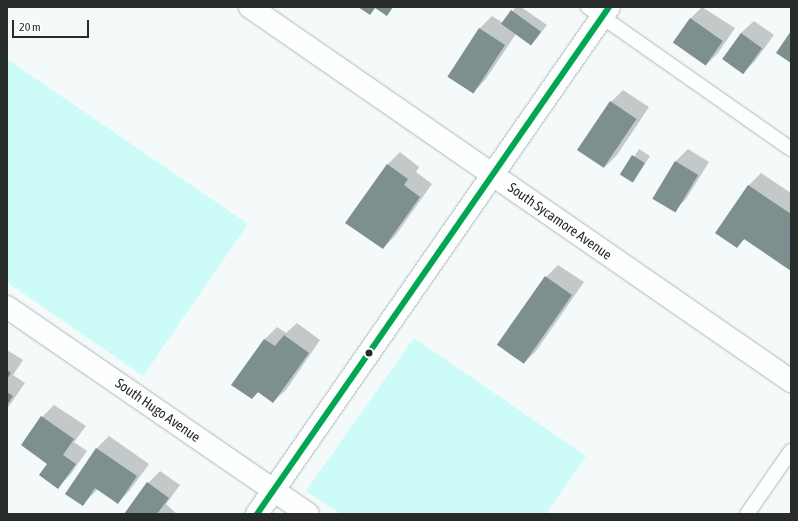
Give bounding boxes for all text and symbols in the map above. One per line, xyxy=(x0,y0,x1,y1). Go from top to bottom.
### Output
scale bar xyxy=(14,12,91,38)
text: 20 m xyxy=(19,20,41,34)
street label: South Sycamore Avenue xyxy=(505,179,615,263)
unlabelled marker xyxy=(364,348,374,358)
street label: South Hugo Avenue xyxy=(112,374,204,446)

